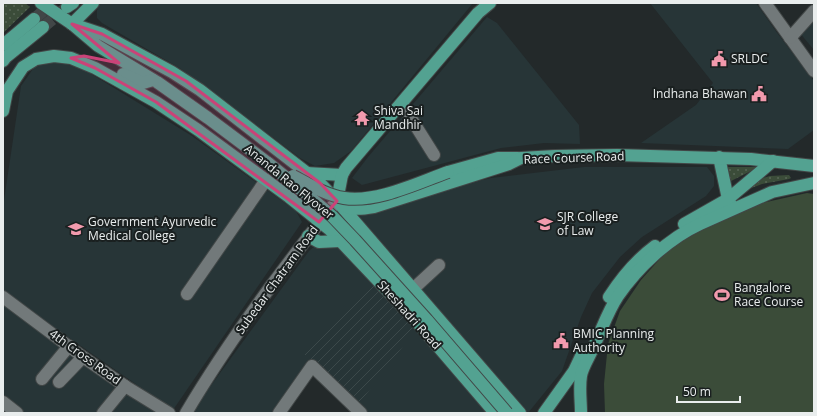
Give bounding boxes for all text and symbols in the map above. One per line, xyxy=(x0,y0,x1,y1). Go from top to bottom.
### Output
public building icon: SRLDC xyxy=(710,50,728,68)
place label: SRLDC xyxy=(731,50,768,67)
place label: Indhana Bhawan xyxy=(653,85,747,102)
public building icon: Indhana Bhawan xyxy=(750,85,768,103)
place label: Shiva Sai Mandhir xyxy=(374,102,423,133)
temple icon: Shiva Sai Mandhir xyxy=(353,109,371,127)
street label: Ananda Rao Flyover xyxy=(241,140,338,223)
street label: Race Course Road xyxy=(523,147,625,168)
place label: SJR College of Law xyxy=(557,208,618,239)
place label: Government Ayurvedic Medical College xyxy=(88,213,217,244)
school or university icon: SJR College of Law xyxy=(536,215,554,233)
school or university icon: Government Ayurvedic Medical College xyxy=(67,220,85,238)
street label: Subedar Chatram Road xyxy=(231,222,322,337)
street label: Sheshadri Road xyxy=(374,276,445,353)
place label: Bangalore Race Course xyxy=(734,279,803,310)
sports icon: Bangalore Race Course xyxy=(713,286,731,304)
street label: 4th Cross Road xyxy=(46,325,124,388)
place label: BMIC Planning Authority xyxy=(573,325,655,356)
public building icon: BMIC Planning Authority xyxy=(552,332,570,350)
scale bar xyxy=(677,378,740,404)
text: 50 m xyxy=(683,383,711,400)

